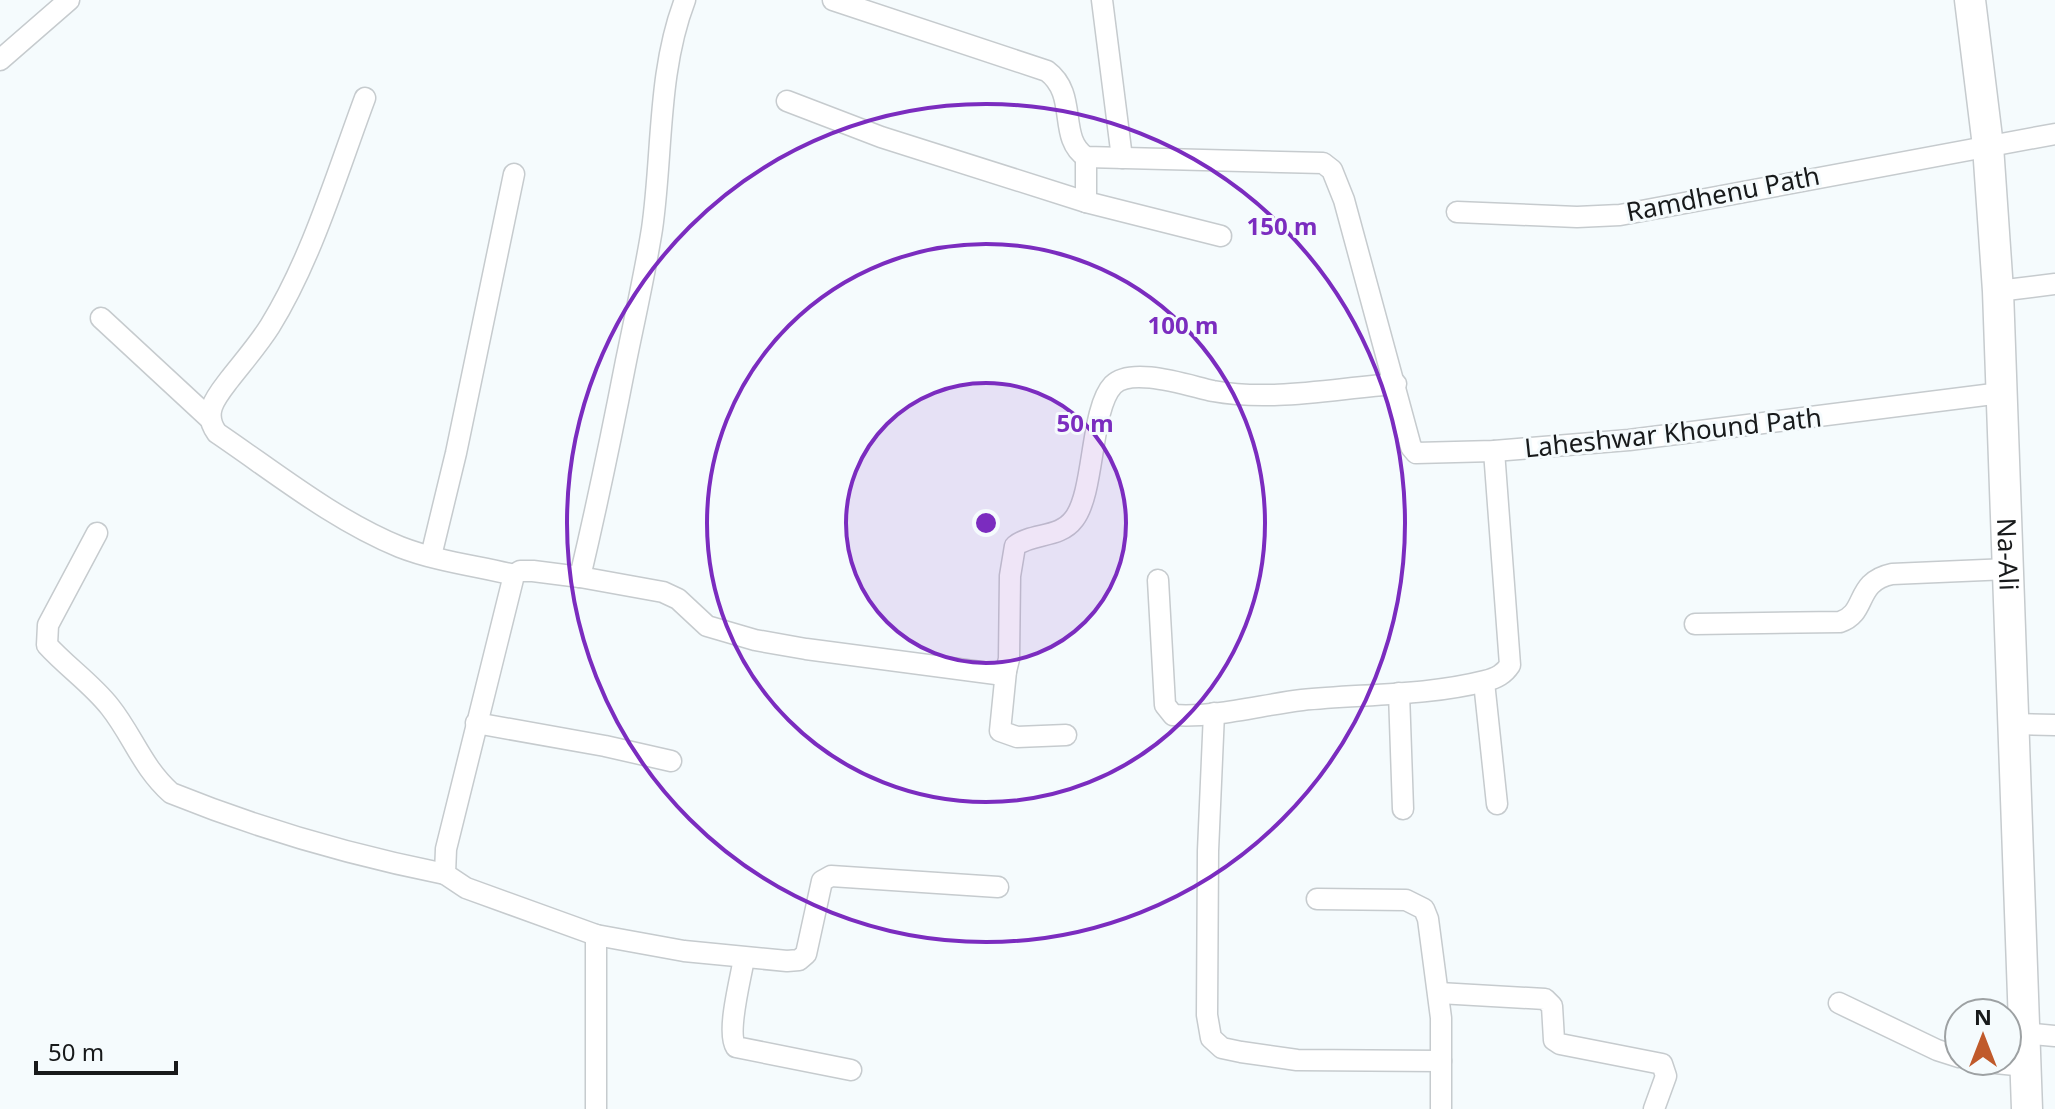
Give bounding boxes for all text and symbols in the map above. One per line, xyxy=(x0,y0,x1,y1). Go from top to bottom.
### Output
street label: Ramdhenu Path xyxy=(1623,157,1823,229)
text: 150 m xyxy=(1247,209,1317,242)
text: 100 m xyxy=(1148,308,1218,341)
street label: Laheshwar Khound Path xyxy=(1523,399,1823,466)
text: 50 m xyxy=(1056,406,1114,439)
centre of rings xyxy=(972,509,1000,537)
street label: Na-Ali xyxy=(1989,517,2028,591)
north arrow xyxy=(1943,997,2023,1077)
text: N xyxy=(1974,1001,1992,1031)
scale bar xyxy=(36,1025,176,1075)
text: 50 m xyxy=(48,1035,104,1068)

